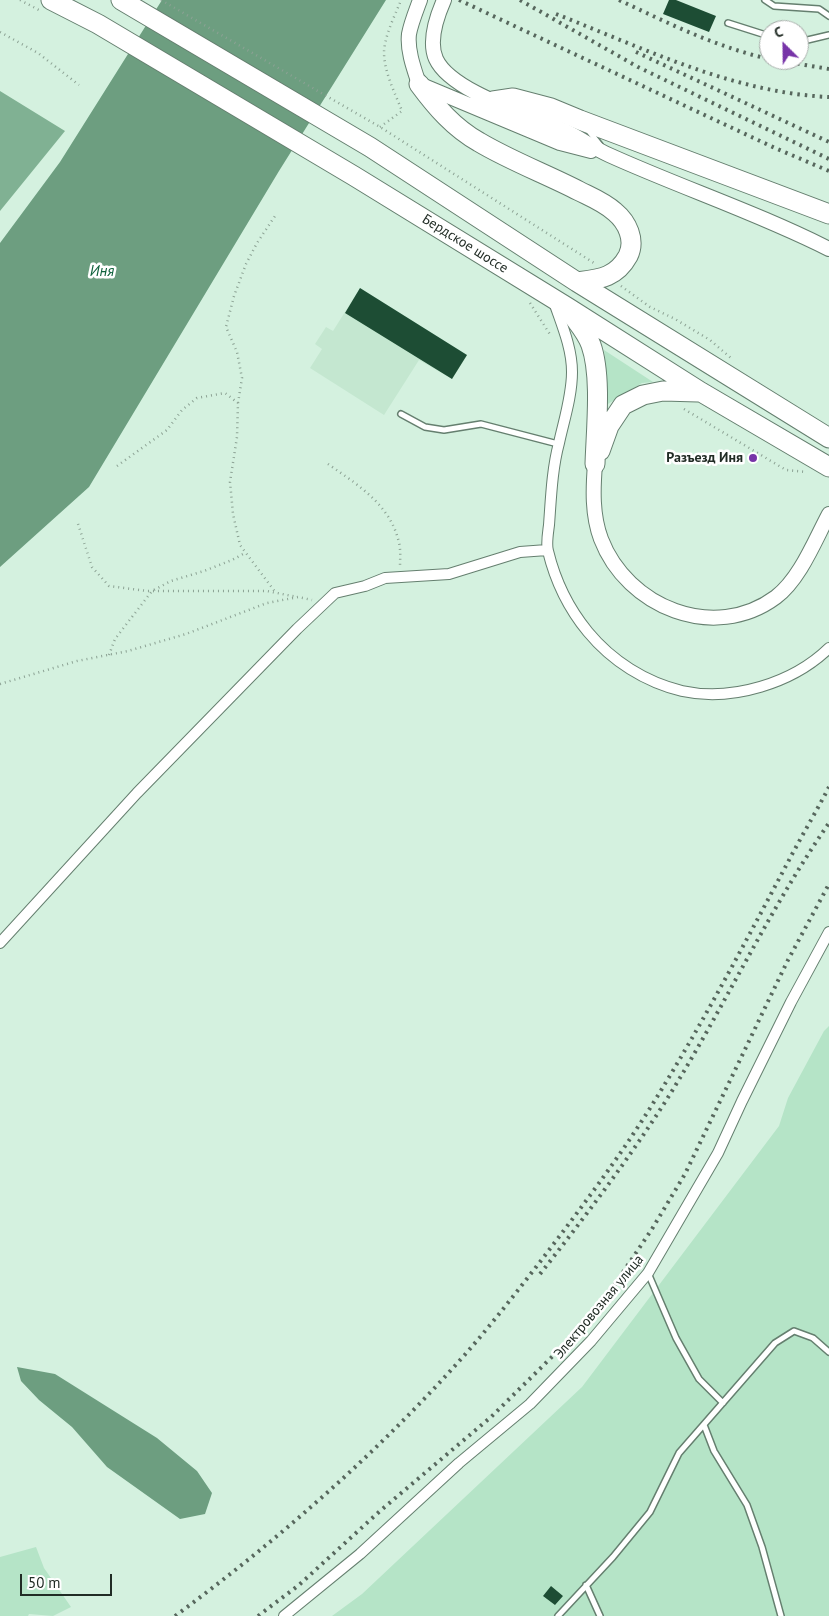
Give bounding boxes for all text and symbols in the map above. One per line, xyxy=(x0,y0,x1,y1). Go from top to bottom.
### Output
north arrow xyxy=(759,20,809,70)
text: С xyxy=(771,22,786,42)
street label: Бердское шоссе xyxy=(419,211,511,277)
water label: Иня xyxy=(90,263,114,281)
place label: Разъезд Иня xyxy=(666,450,743,466)
marker: Разъезд Иня xyxy=(747,452,759,464)
street label: Электровозная улица xyxy=(551,1252,647,1362)
scale bar xyxy=(22,1564,115,1596)
text: 50 m xyxy=(28,1573,61,1592)

